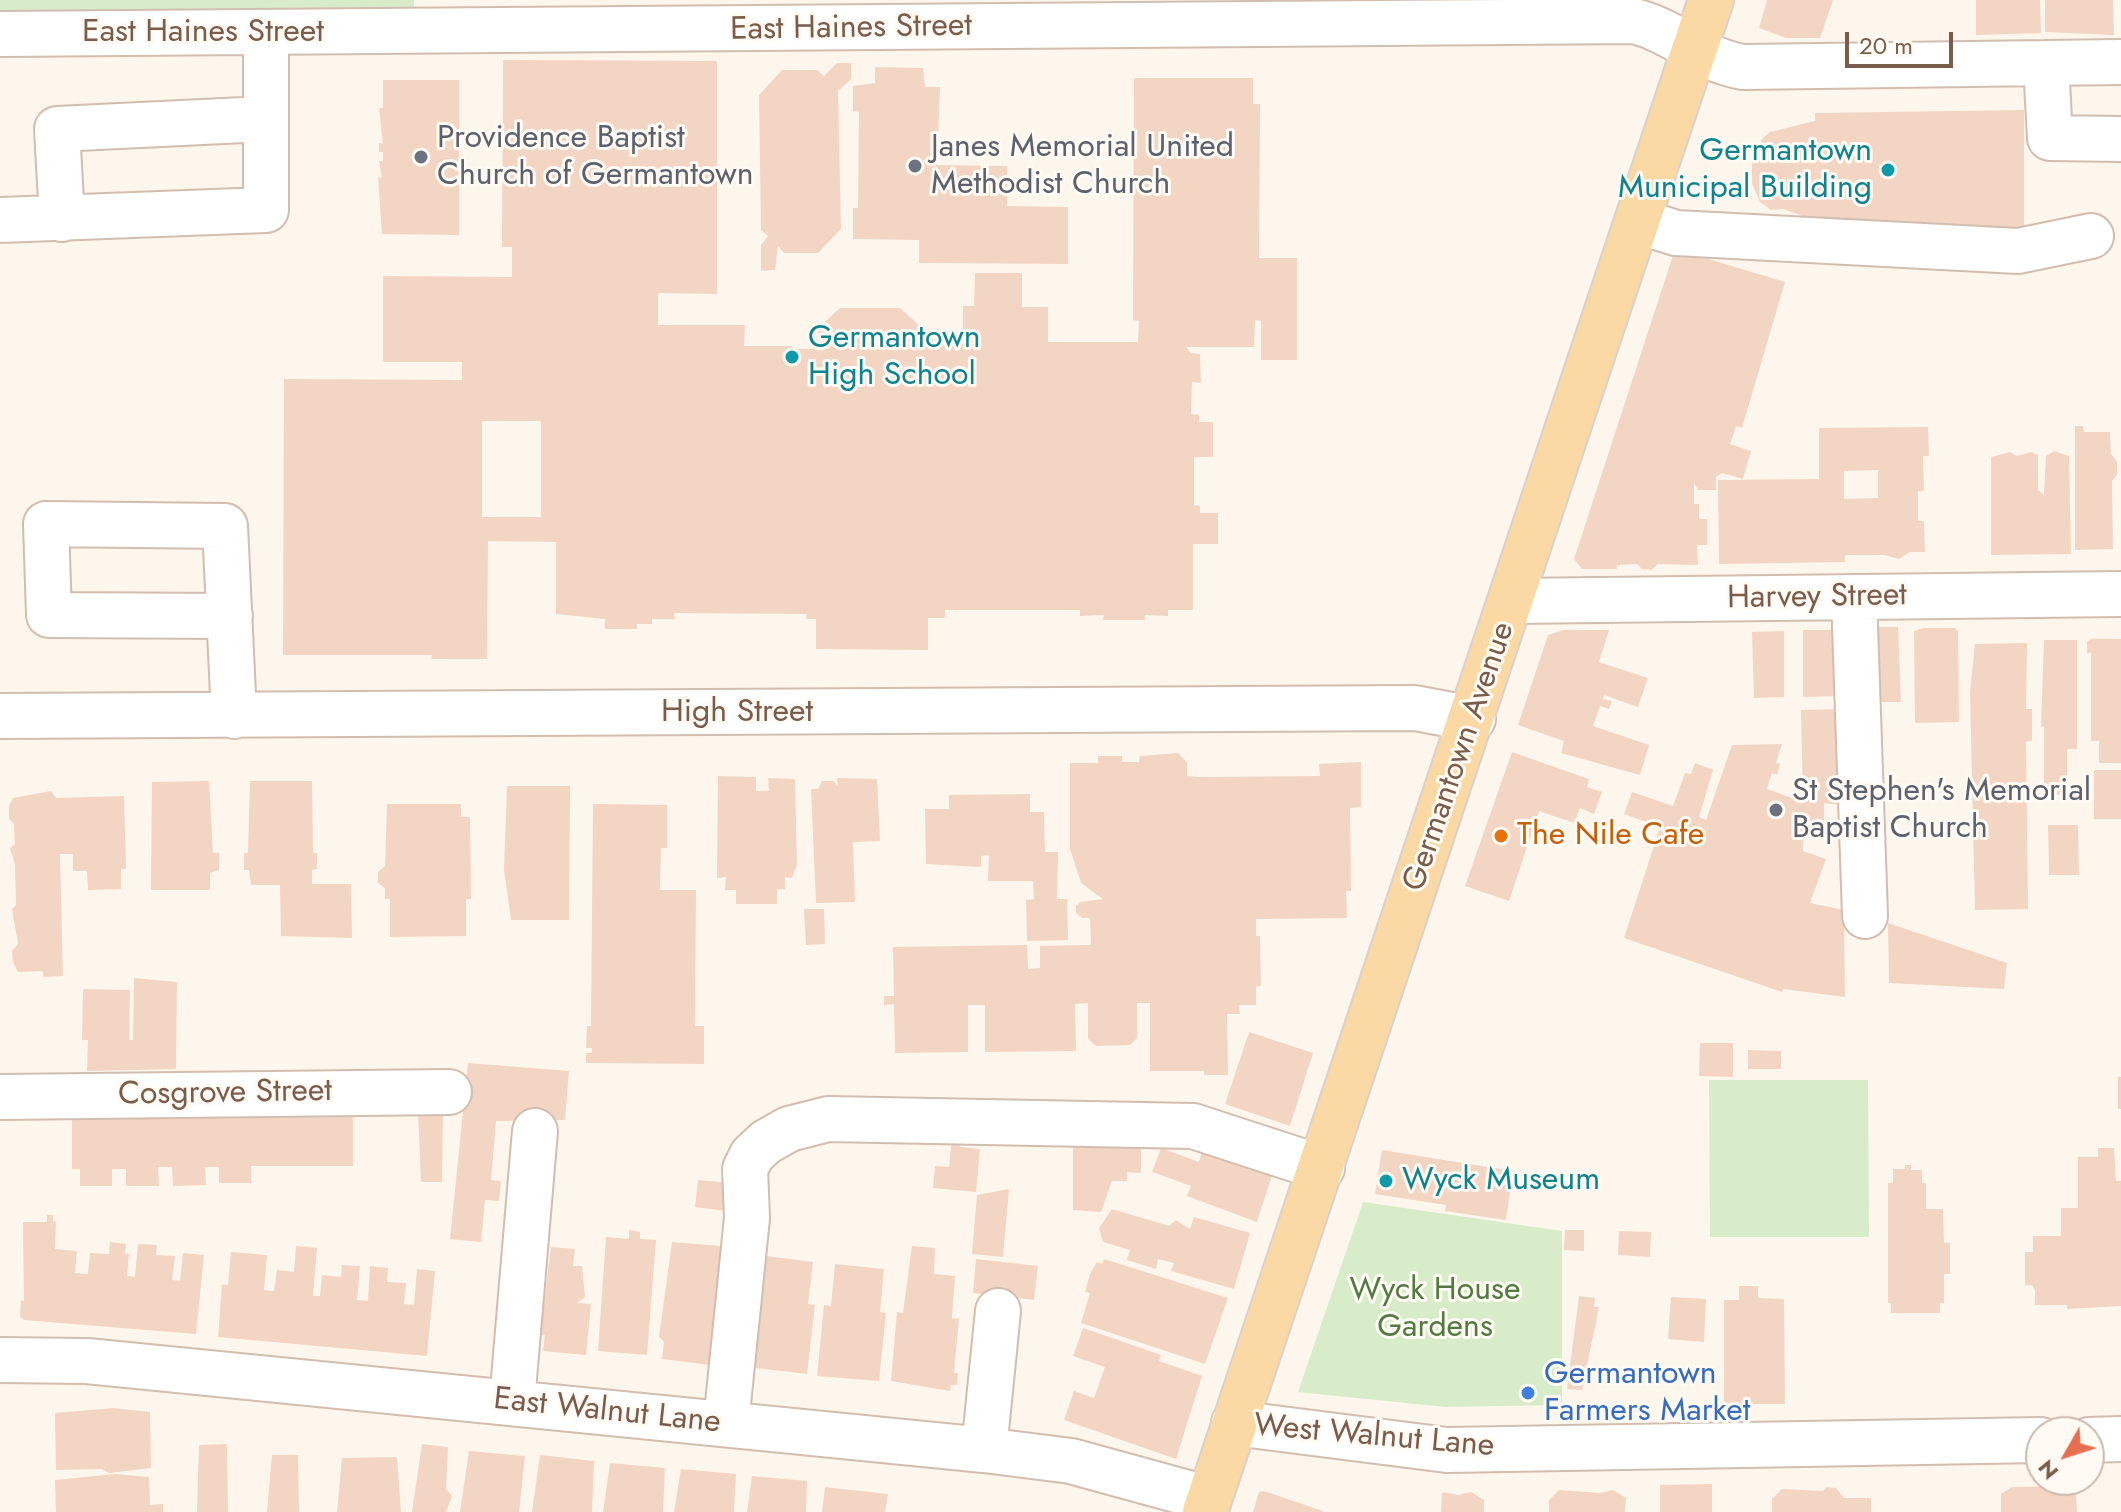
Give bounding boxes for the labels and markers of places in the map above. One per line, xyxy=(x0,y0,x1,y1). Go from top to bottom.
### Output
place label: Providence Baptist Church of Germantown xyxy=(437,120,754,195)
place label: Janes Memorial United Methodist Church xyxy=(931,129,1234,204)
place label: Germantown Municipal Building xyxy=(1618,133,1872,208)
marker: Providence Baptist Church of Germantown xyxy=(412,148,430,166)
marker: Janes Memorial United Methodist Church xyxy=(906,157,924,175)
marker: Germantown Municipal Building xyxy=(1879,161,1897,179)
place label: Germantown High School xyxy=(808,320,981,395)
marker: Germantown High School xyxy=(783,348,801,366)
place label: St Stephen's Memorial Baptist Church xyxy=(1792,773,2091,848)
marker: St Stephen's Memorial Baptist Church xyxy=(1767,801,1785,819)
place label: The Nile Cafe xyxy=(1517,817,1704,855)
marker: The Nile Cafe xyxy=(1492,827,1510,845)
place label: Wyck Museum xyxy=(1402,1162,1600,1200)
marker: Wyck Museum xyxy=(1377,1172,1395,1190)
place label: Germantown Farmers Market xyxy=(1544,1356,1750,1431)
marker: Germantown Farmers Market xyxy=(1519,1384,1537,1402)

